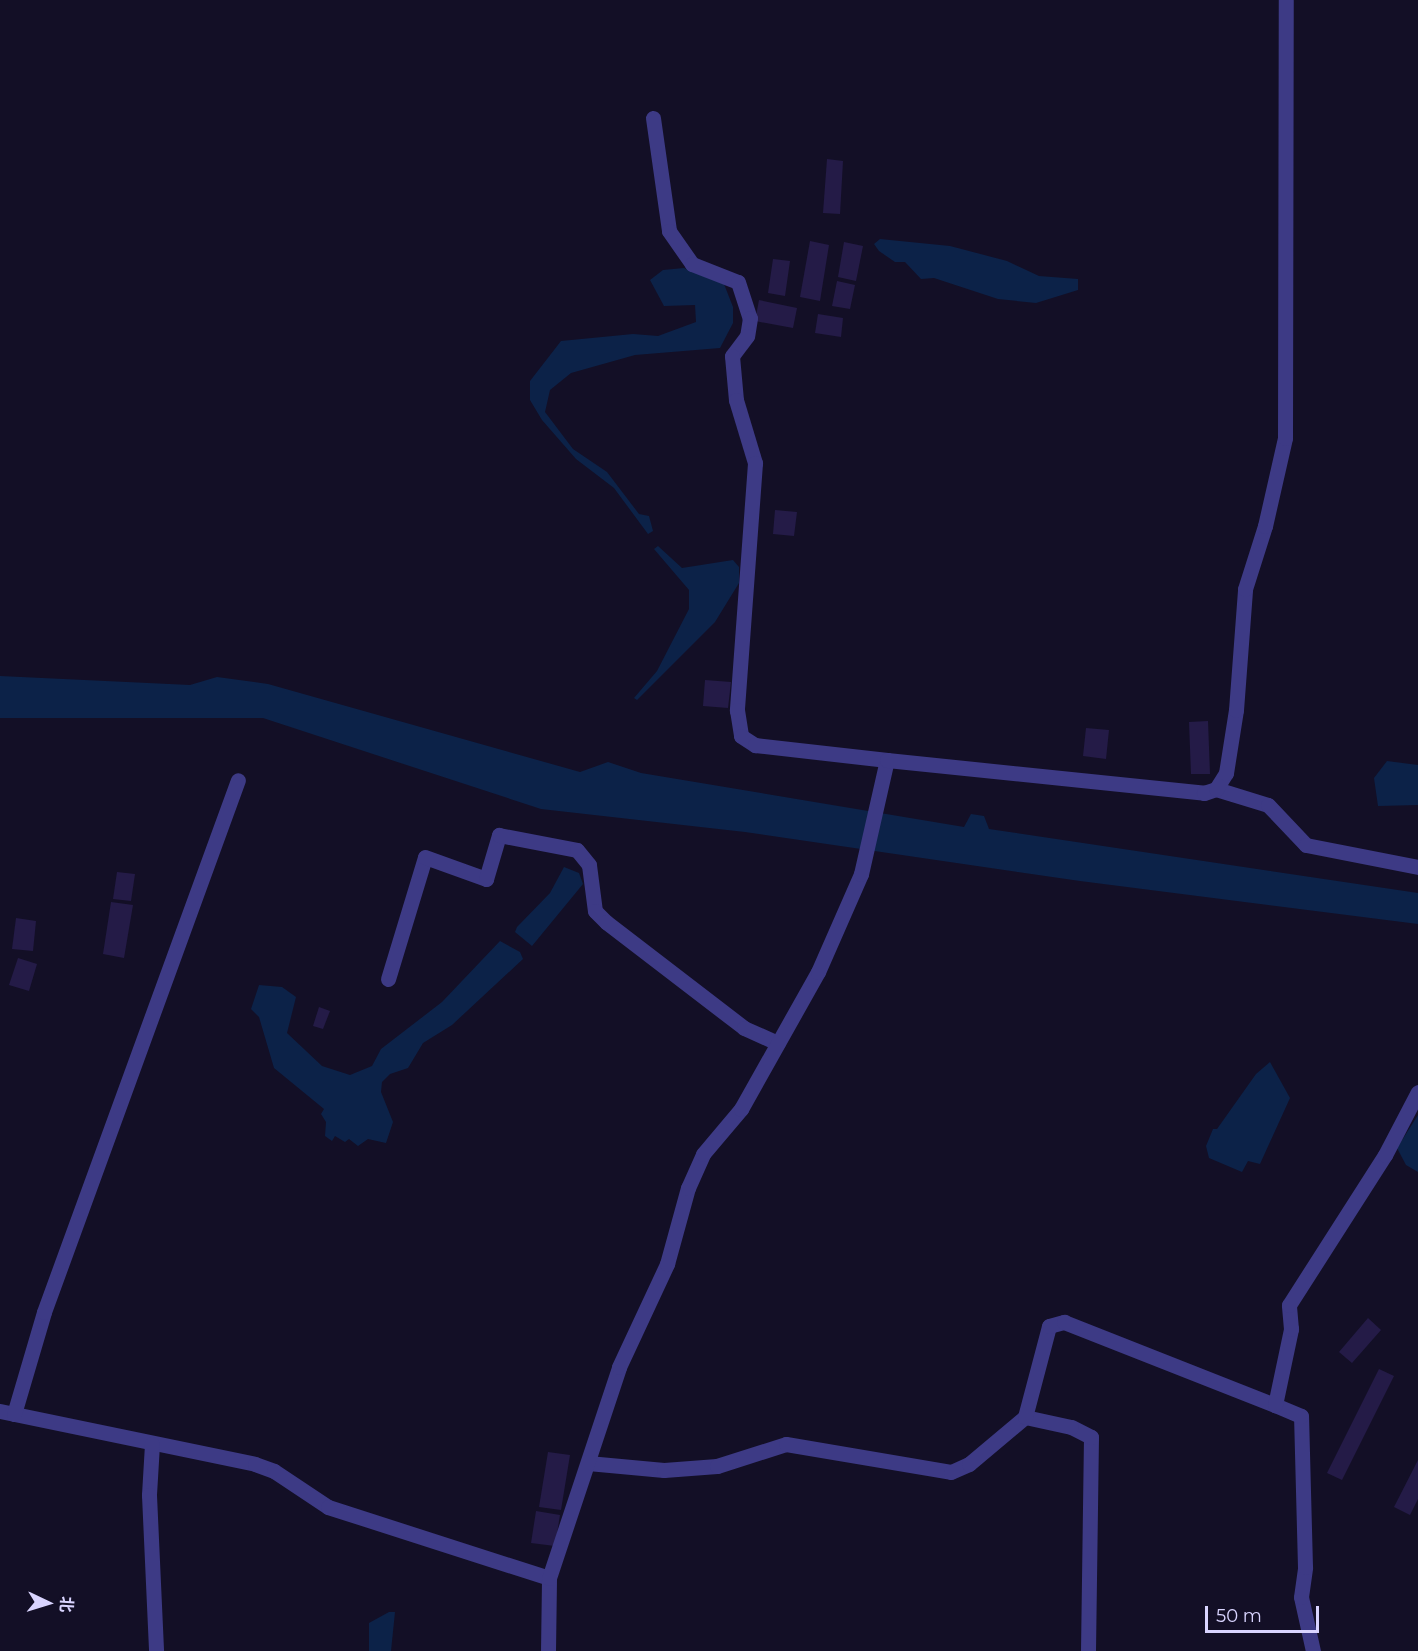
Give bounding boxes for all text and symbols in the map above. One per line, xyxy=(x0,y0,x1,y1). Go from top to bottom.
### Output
north arrow xyxy=(18,1573,78,1633)
scale bar xyxy=(1208,1594,1322,1632)
text: 北 xyxy=(56,1596,76,1613)
text: 50 m xyxy=(1216,1605,1262,1627)

